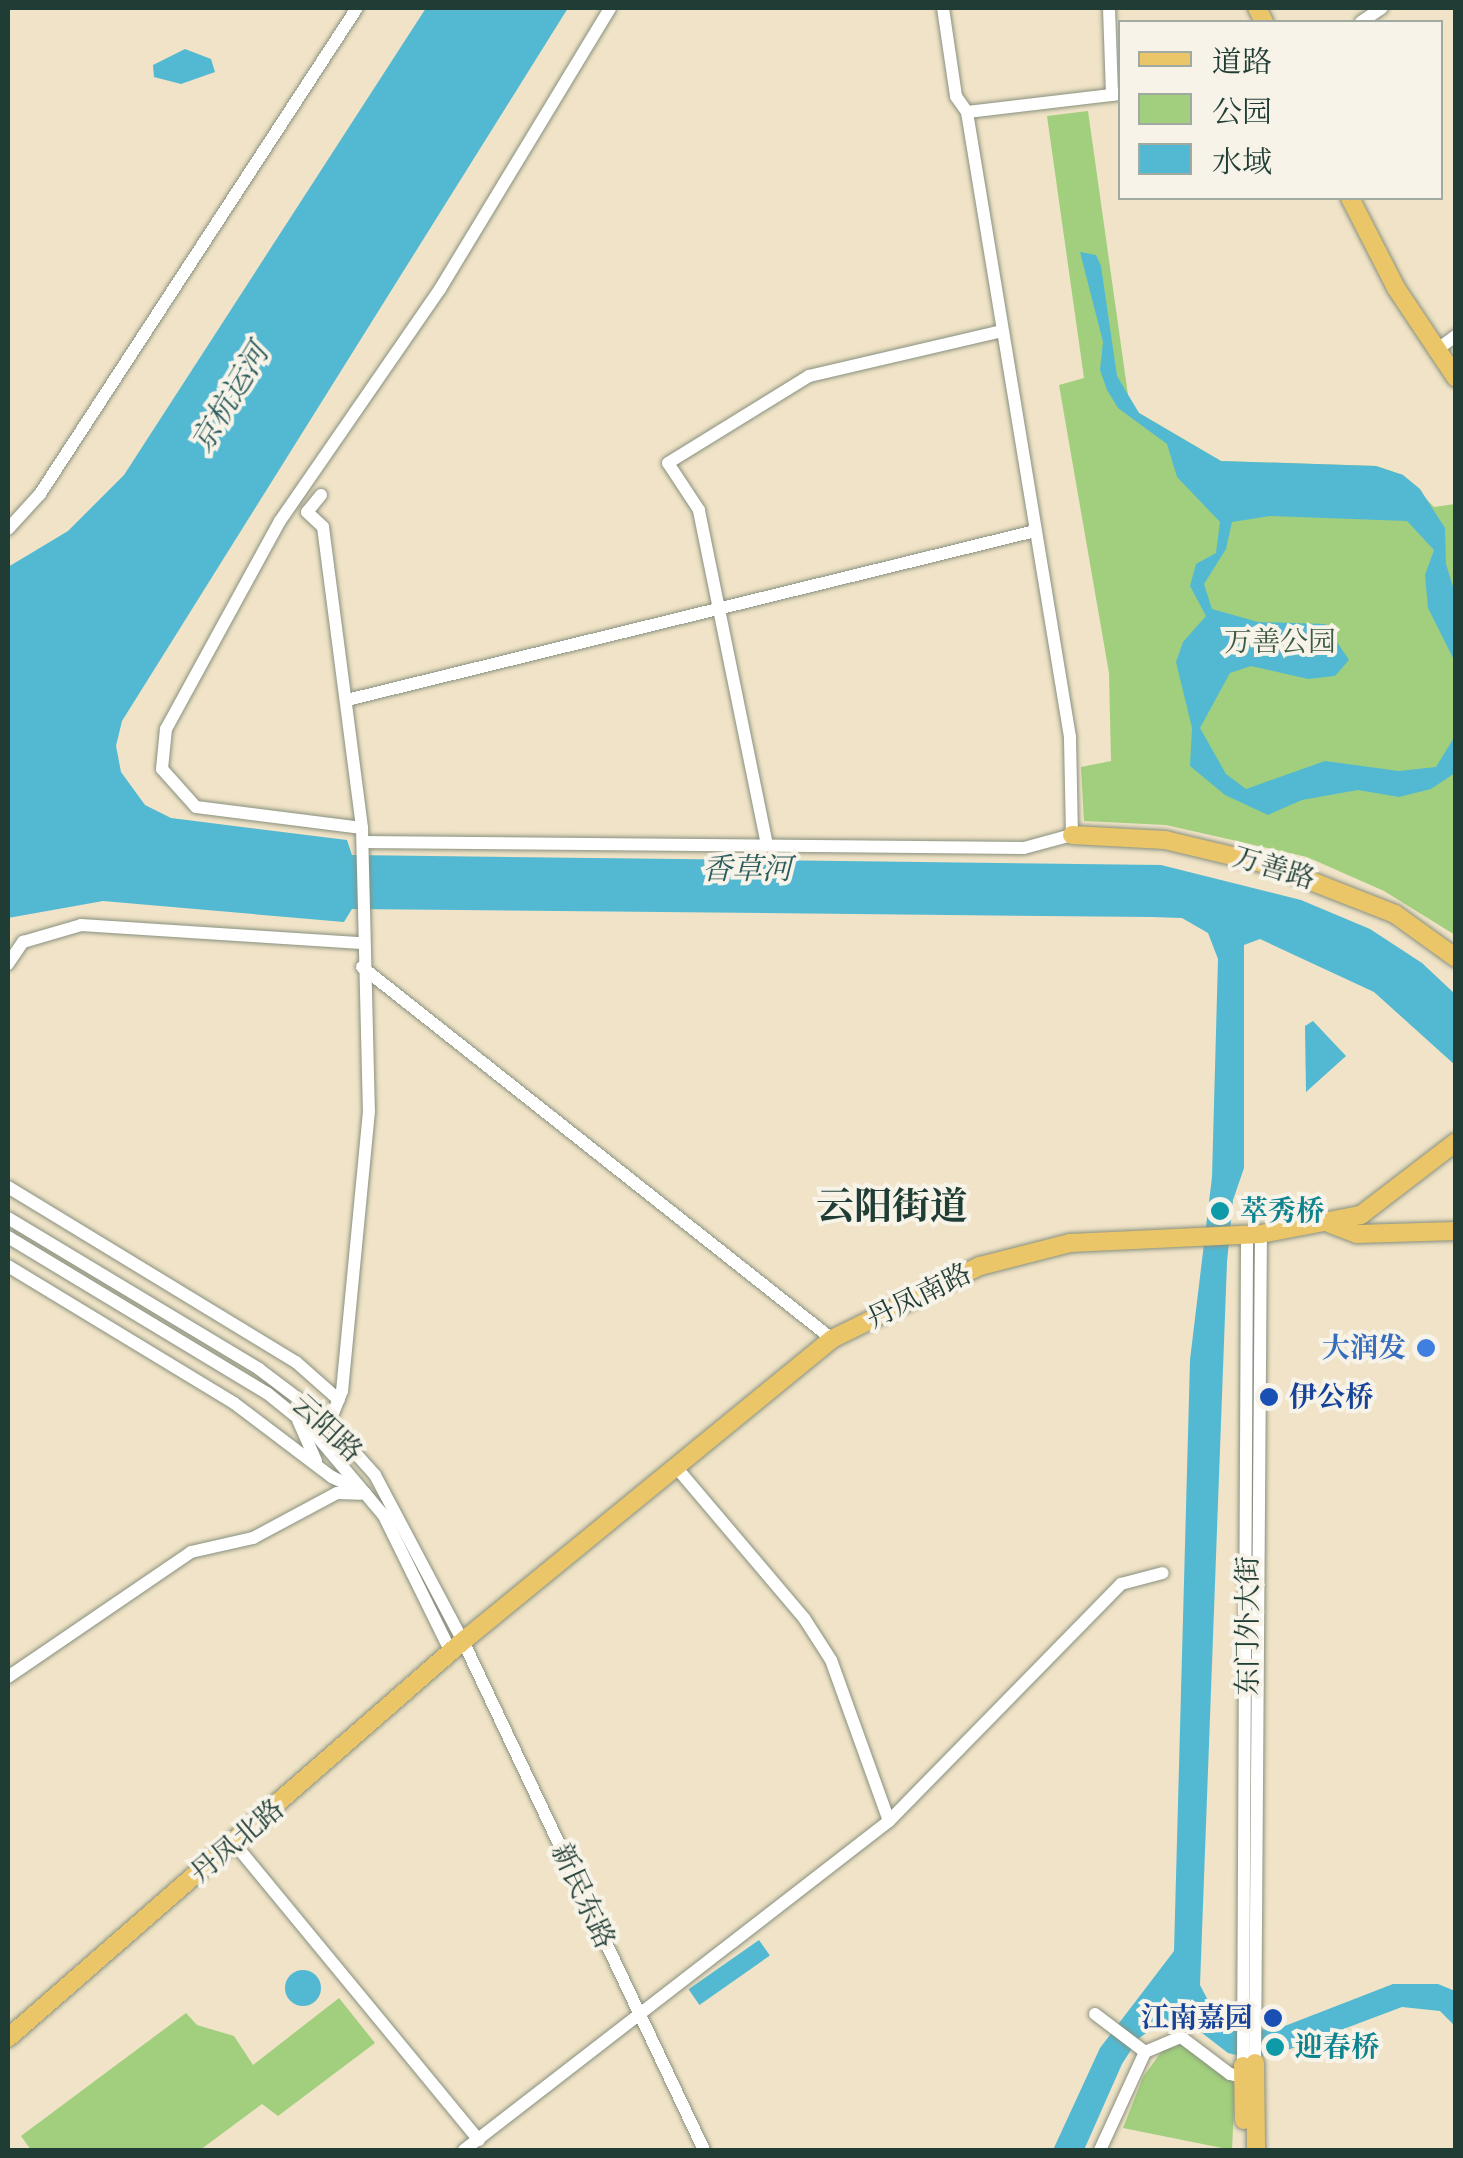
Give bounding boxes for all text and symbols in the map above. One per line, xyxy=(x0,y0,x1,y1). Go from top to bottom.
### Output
legend xyxy=(1118,20,1443,200)
text: 道路 xyxy=(1212,44,1272,80)
text: 公园 xyxy=(1212,94,1272,130)
text: 水域 xyxy=(1212,144,1272,180)
water label: 京杭运河 xyxy=(184,337,276,459)
park label: 万善公园 xyxy=(1224,625,1336,659)
street label: 万善路 xyxy=(1229,840,1319,896)
water label: 香草河 xyxy=(702,851,792,887)
district label: 云阳街道 xyxy=(816,1184,968,1230)
place label: 萃秀桥 xyxy=(1240,1194,1324,1228)
marker: 萃秀桥 xyxy=(1209,1200,1231,1222)
street label: 丹凤南路 xyxy=(861,1256,977,1336)
place label: 大润发 xyxy=(1322,1331,1406,1365)
marker: 大润发 xyxy=(1415,1337,1437,1359)
place label: 伊公桥 xyxy=(1289,1380,1373,1414)
marker: 伊公桥 xyxy=(1258,1386,1280,1408)
street label: 云阳路 xyxy=(285,1387,369,1469)
street label: 东门外大街 xyxy=(1231,1556,1265,1696)
street label: 丹凤北路 xyxy=(183,1792,291,1890)
street label: 新民东路 xyxy=(544,1838,622,1954)
place label: 江南嘉园 xyxy=(1141,2001,1253,2035)
marker: 江南嘉园 xyxy=(1262,2007,1284,2029)
place label: 迎春桥 xyxy=(1295,2030,1379,2064)
marker: 迎春桥 xyxy=(1264,2036,1286,2058)

